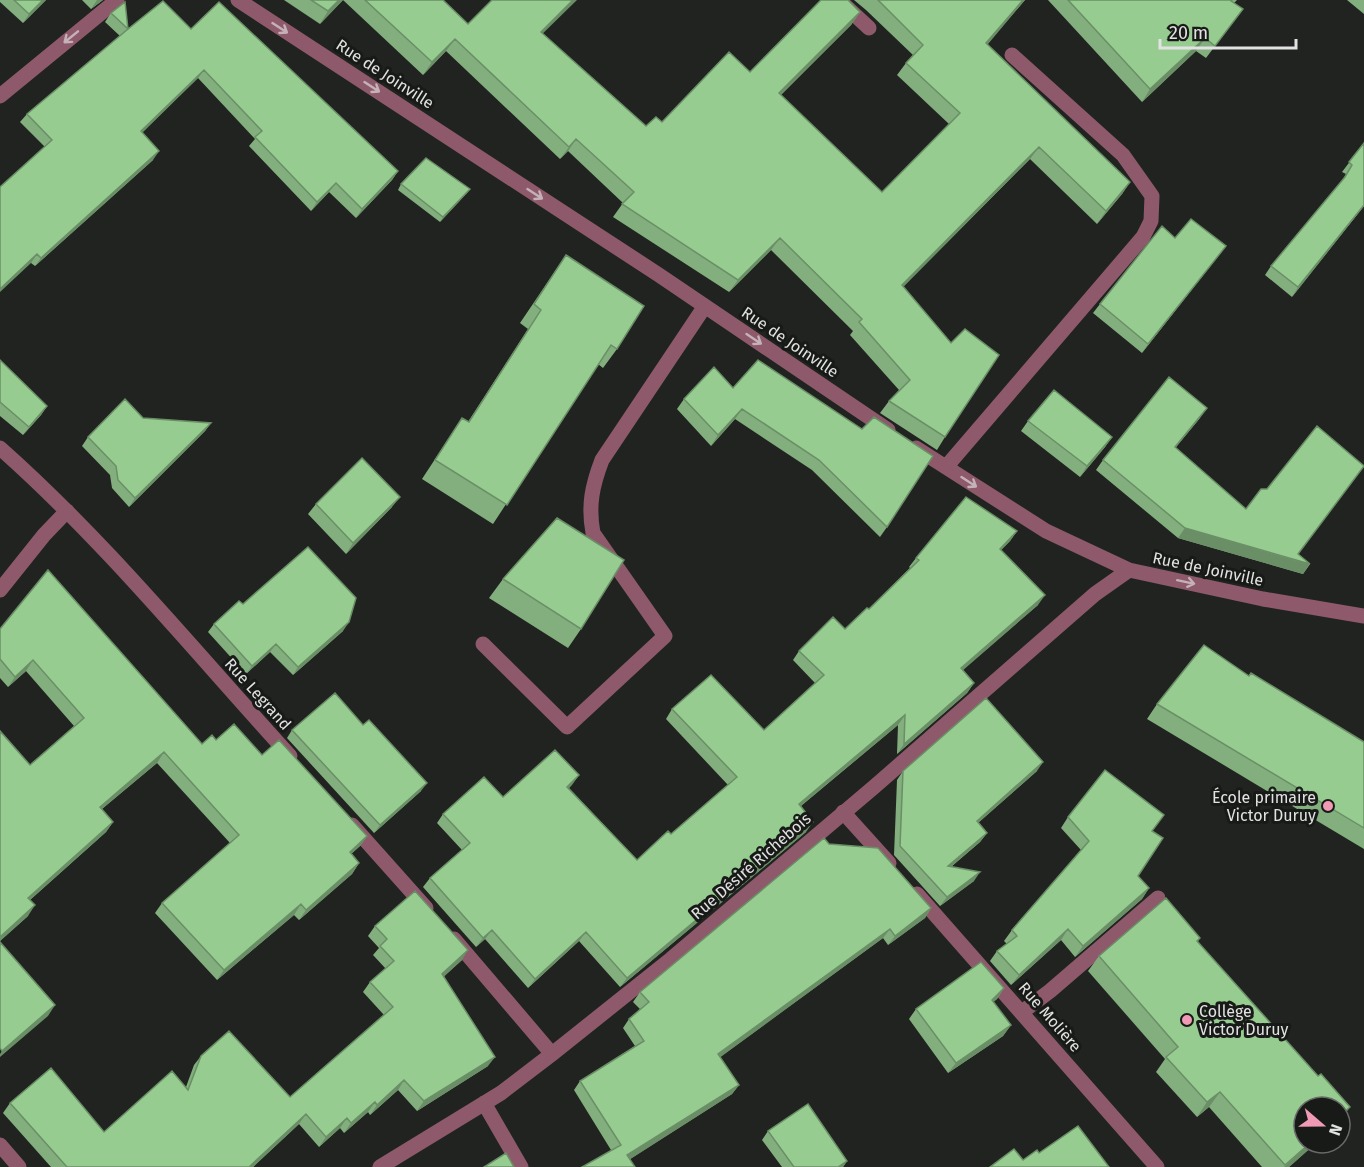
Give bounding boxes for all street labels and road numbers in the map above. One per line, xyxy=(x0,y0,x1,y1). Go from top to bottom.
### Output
street label: Rue de Joinville xyxy=(332,35,438,113)
street label: Rue de Joinville xyxy=(738,303,842,381)
street label: Rue de Joinville xyxy=(1151,548,1265,590)
street label: Rue Legrand xyxy=(221,654,295,734)
street label: Rue Désiré Richebois xyxy=(687,809,815,923)
street label: Rue Molière xyxy=(1015,978,1085,1056)

